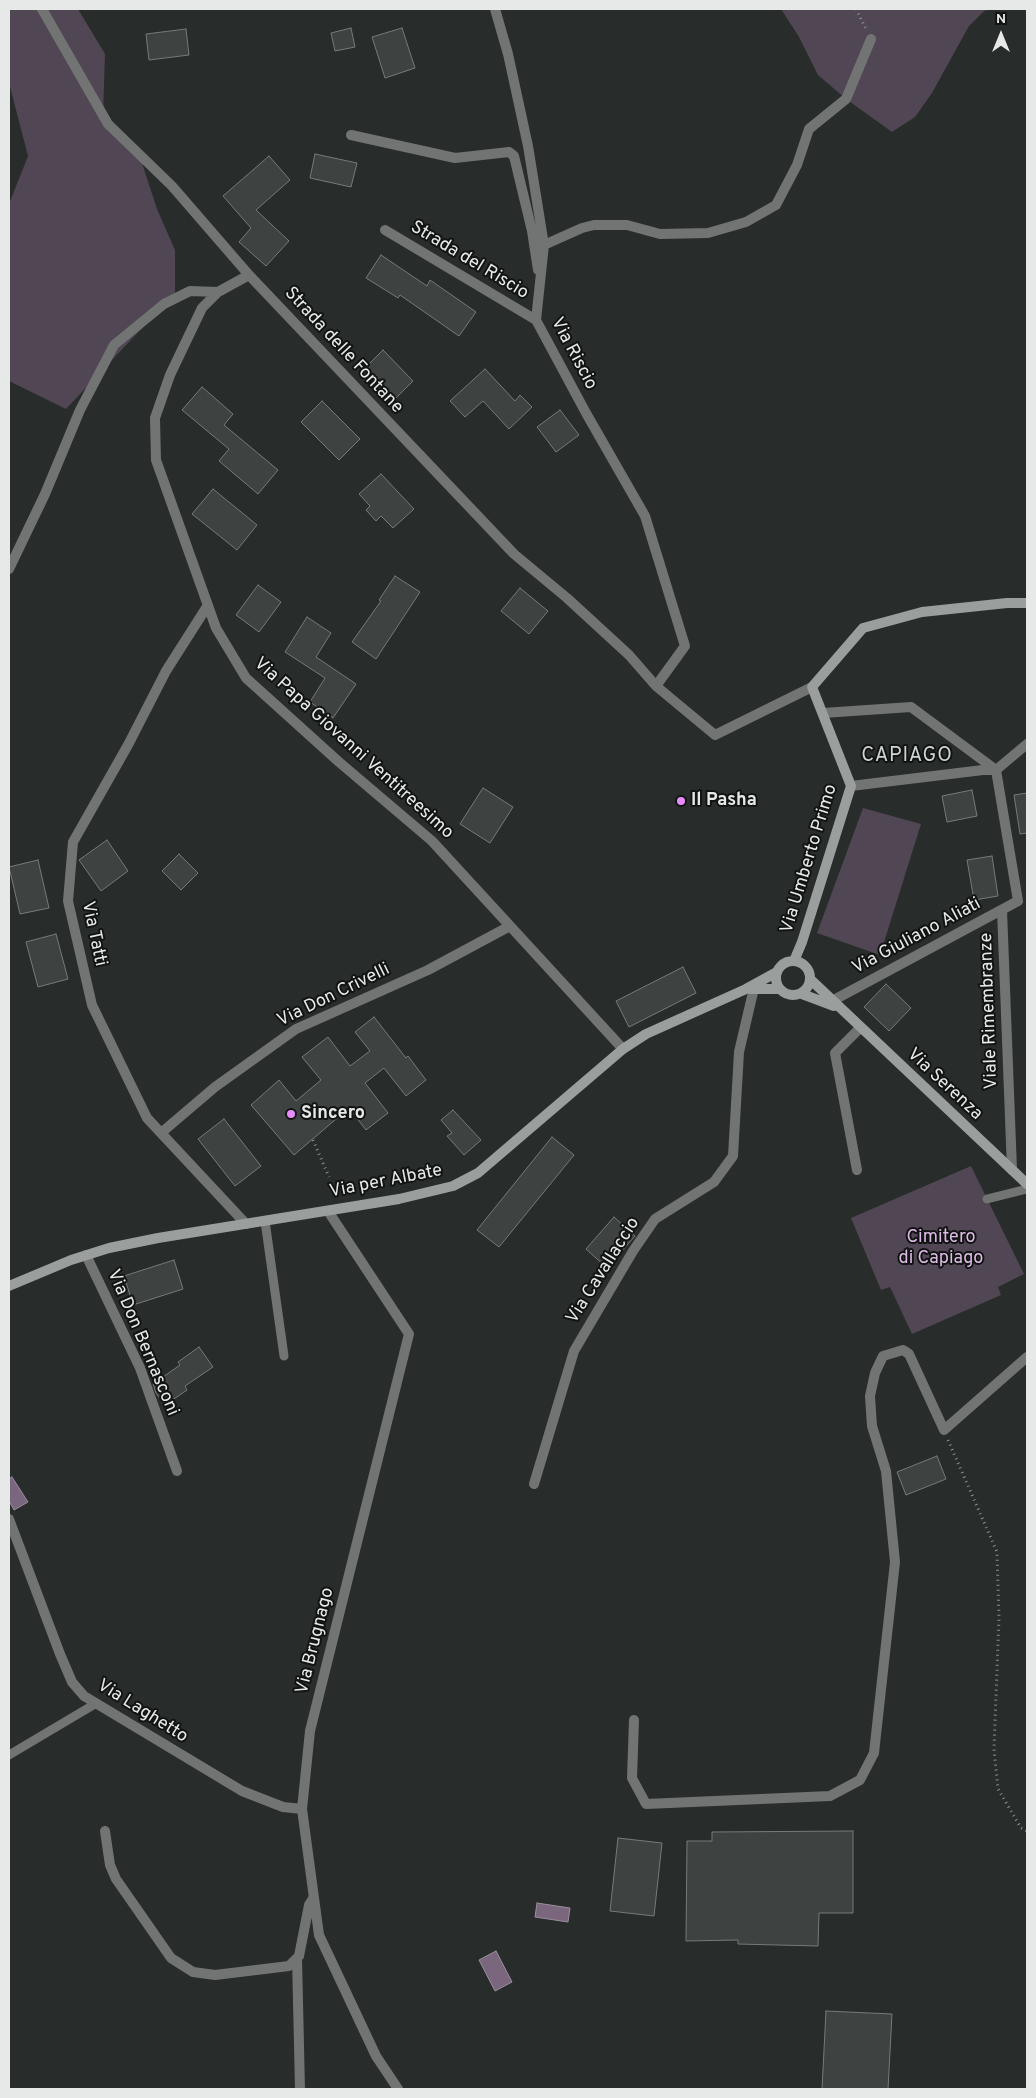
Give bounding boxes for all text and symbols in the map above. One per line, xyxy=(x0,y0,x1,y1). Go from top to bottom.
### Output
north arrow xyxy=(976,10,1026,60)
text: N xyxy=(996,11,1006,28)
street label: Strada del Riscio xyxy=(406,217,532,305)
street label: Strada delle Fontane xyxy=(279,283,407,419)
street label: Via Riscio xyxy=(545,314,601,394)
street label: Via Papa Giovanni Ventitreesimo xyxy=(249,654,457,844)
district label: CAPIAGO xyxy=(860,745,954,769)
street label: Via Umberto Primo xyxy=(777,782,843,936)
place label: Il Pasha xyxy=(691,790,757,812)
marker: Il Pasha xyxy=(675,795,687,807)
street label: Via Giuliano Aliati xyxy=(849,894,985,980)
street label: Via Tatti xyxy=(76,899,110,969)
street label: Viale Rimembranze xyxy=(976,932,1004,1090)
street label: Via Don Crivelli xyxy=(274,959,394,1033)
street label: Via Serenza xyxy=(902,1045,986,1125)
place label: Sincero xyxy=(301,1103,365,1125)
marker: Sincero xyxy=(285,1108,297,1120)
street label: Via per Albate xyxy=(328,1160,444,1204)
street label: Via Cavallaccio xyxy=(563,1214,645,1328)
park label: Cimitero di Capiago xyxy=(899,1227,983,1270)
street label: Via Don Bernasconi xyxy=(101,1267,183,1419)
street label: Via Brugnago xyxy=(292,1586,340,1696)
street label: Via Laghetto xyxy=(93,1676,191,1748)

